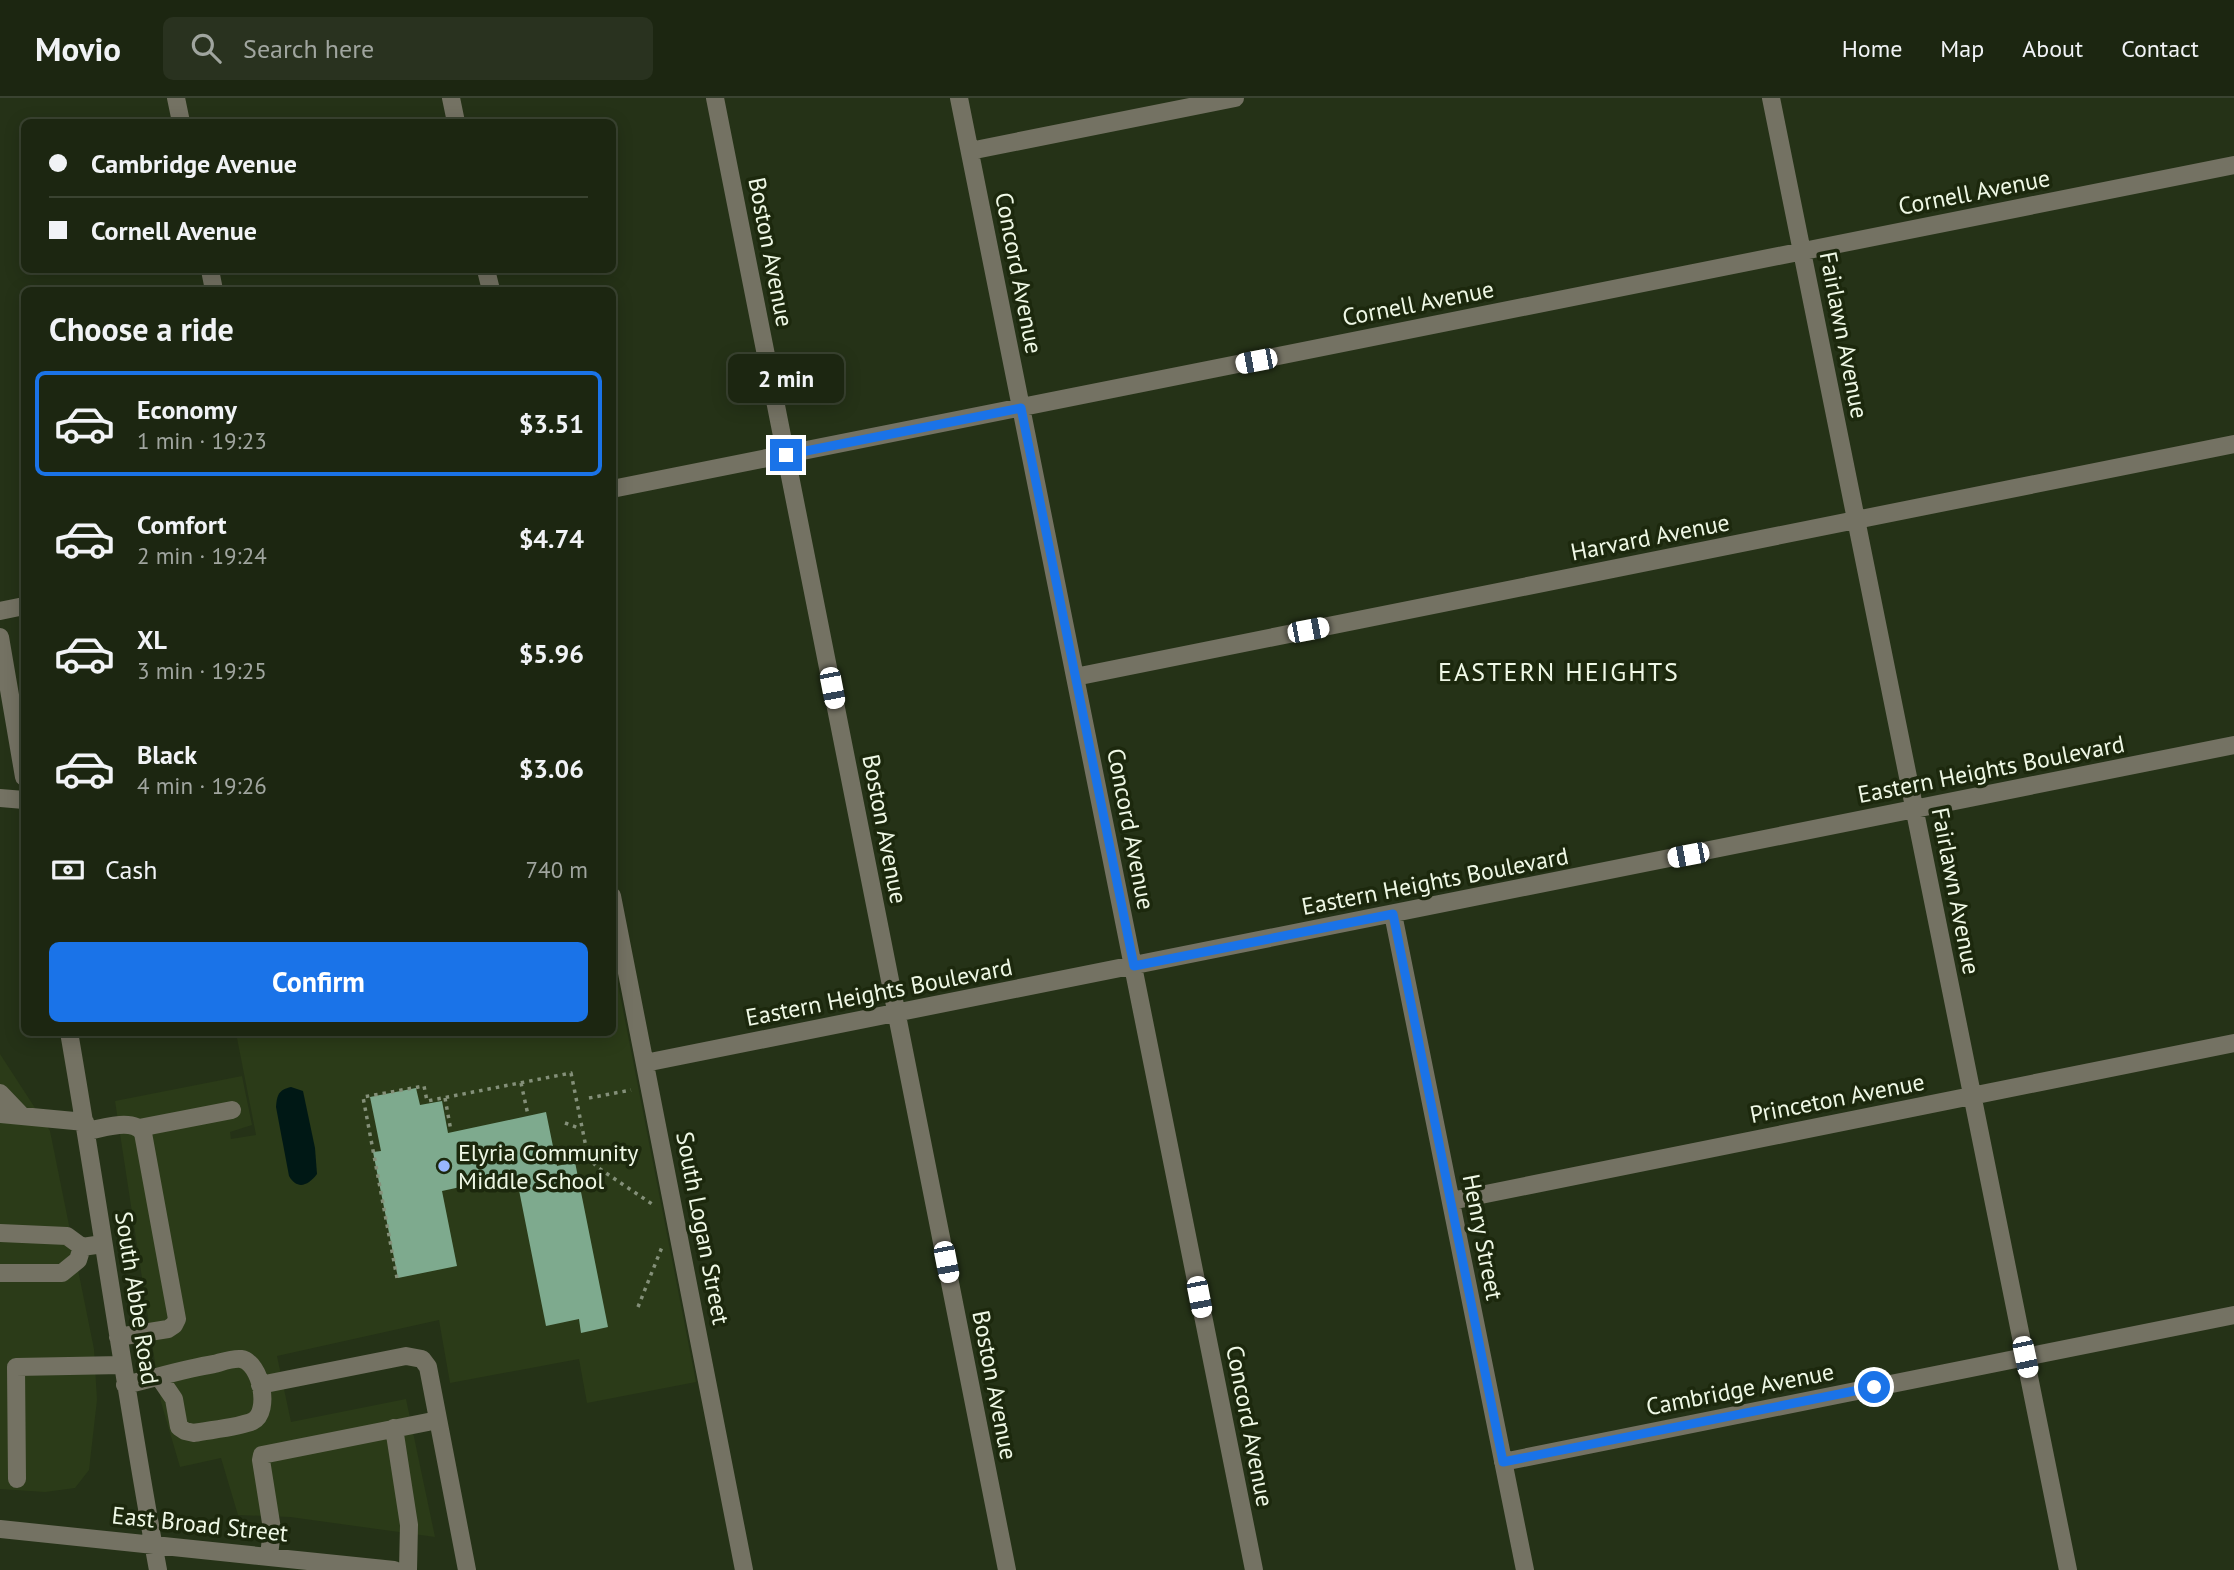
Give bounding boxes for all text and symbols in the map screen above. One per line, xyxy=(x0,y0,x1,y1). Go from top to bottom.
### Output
search box xyxy=(163,17,653,80)
text: Movio xyxy=(35,27,121,70)
icon: search xyxy=(187,29,225,67)
text: Search here xyxy=(243,32,374,65)
text: Home xyxy=(1842,33,1902,64)
text: Map xyxy=(1940,33,1984,64)
text: About xyxy=(2022,33,2083,64)
text: Contact xyxy=(2121,33,2199,64)
text: Cambridge Avenue xyxy=(91,147,297,180)
street label: Cornell Avenue xyxy=(1896,162,2052,222)
street label: Boston Avenue xyxy=(741,175,801,329)
street label: Concord Avenue xyxy=(988,190,1050,356)
text: Cornell Avenue xyxy=(91,214,257,247)
street label: Fairlawn Avenue xyxy=(1813,249,1875,421)
street label: Cornell Avenue xyxy=(1340,273,1496,333)
text: Choose a ride xyxy=(49,308,234,350)
car xyxy=(1234,347,1279,375)
callout: 2 min xyxy=(728,354,844,402)
text: 2 min xyxy=(758,364,814,393)
icon: car xyxy=(53,392,116,455)
text: Economy xyxy=(137,393,237,426)
text: $3.51 xyxy=(519,407,584,440)
text: 1 min · 19:23 xyxy=(137,426,267,455)
route end xyxy=(770,439,802,471)
street label: Harvard Avenue xyxy=(1568,506,1732,568)
icon: car xyxy=(53,507,116,570)
text: Comfort xyxy=(137,508,227,541)
text: $4.74 xyxy=(519,522,584,555)
text: 2 min · 19:24 xyxy=(137,541,267,570)
car xyxy=(1286,616,1331,644)
icon: car xyxy=(53,622,116,685)
text: XL xyxy=(137,623,167,656)
text: $5.96 xyxy=(519,637,584,670)
district label: EASTERN HEIGHTS xyxy=(1438,655,1680,688)
text: 3 min · 19:25 xyxy=(137,656,267,685)
car xyxy=(818,665,847,711)
street label: Eastern Heights Boulevard xyxy=(1855,728,2127,810)
icon: car xyxy=(53,737,116,800)
text: Black xyxy=(137,738,197,771)
street label: Concord Avenue xyxy=(1100,746,1162,912)
text: $3.06 xyxy=(519,752,584,785)
street label: Boston Avenue xyxy=(855,752,915,906)
text: 4 min · 19:26 xyxy=(137,771,267,800)
street label: Fairlawn Avenue xyxy=(1925,805,1987,977)
street label: Eastern Heights Boulevard xyxy=(1299,840,1571,922)
car xyxy=(1666,841,1711,869)
icon: cash xyxy=(49,851,87,889)
text: Cash xyxy=(105,853,157,886)
text: 740 m xyxy=(526,855,588,884)
button: Confirm xyxy=(49,942,588,1022)
street label: Eastern Heights Boulevard xyxy=(743,951,1015,1033)
street label: Princeton Avenue xyxy=(1747,1066,1927,1130)
street label: South Logan Street xyxy=(669,1129,737,1327)
place label: Elyria Community Middle School xyxy=(458,1137,638,1196)
marker: Elyria Community Middle School xyxy=(436,1158,452,1174)
street label: Henry Street xyxy=(1456,1171,1510,1303)
street label: South Abbe Road xyxy=(108,1209,166,1387)
car xyxy=(932,1239,961,1285)
car xyxy=(1185,1274,1214,1320)
street label: Boston Avenue xyxy=(965,1308,1025,1462)
car xyxy=(2011,1334,2040,1380)
street label: Concord Avenue xyxy=(1219,1343,1281,1509)
street label: Cambridge Avenue xyxy=(1643,1356,1837,1422)
route start xyxy=(1858,1371,1890,1403)
street label: East Broad Street xyxy=(110,1499,290,1549)

